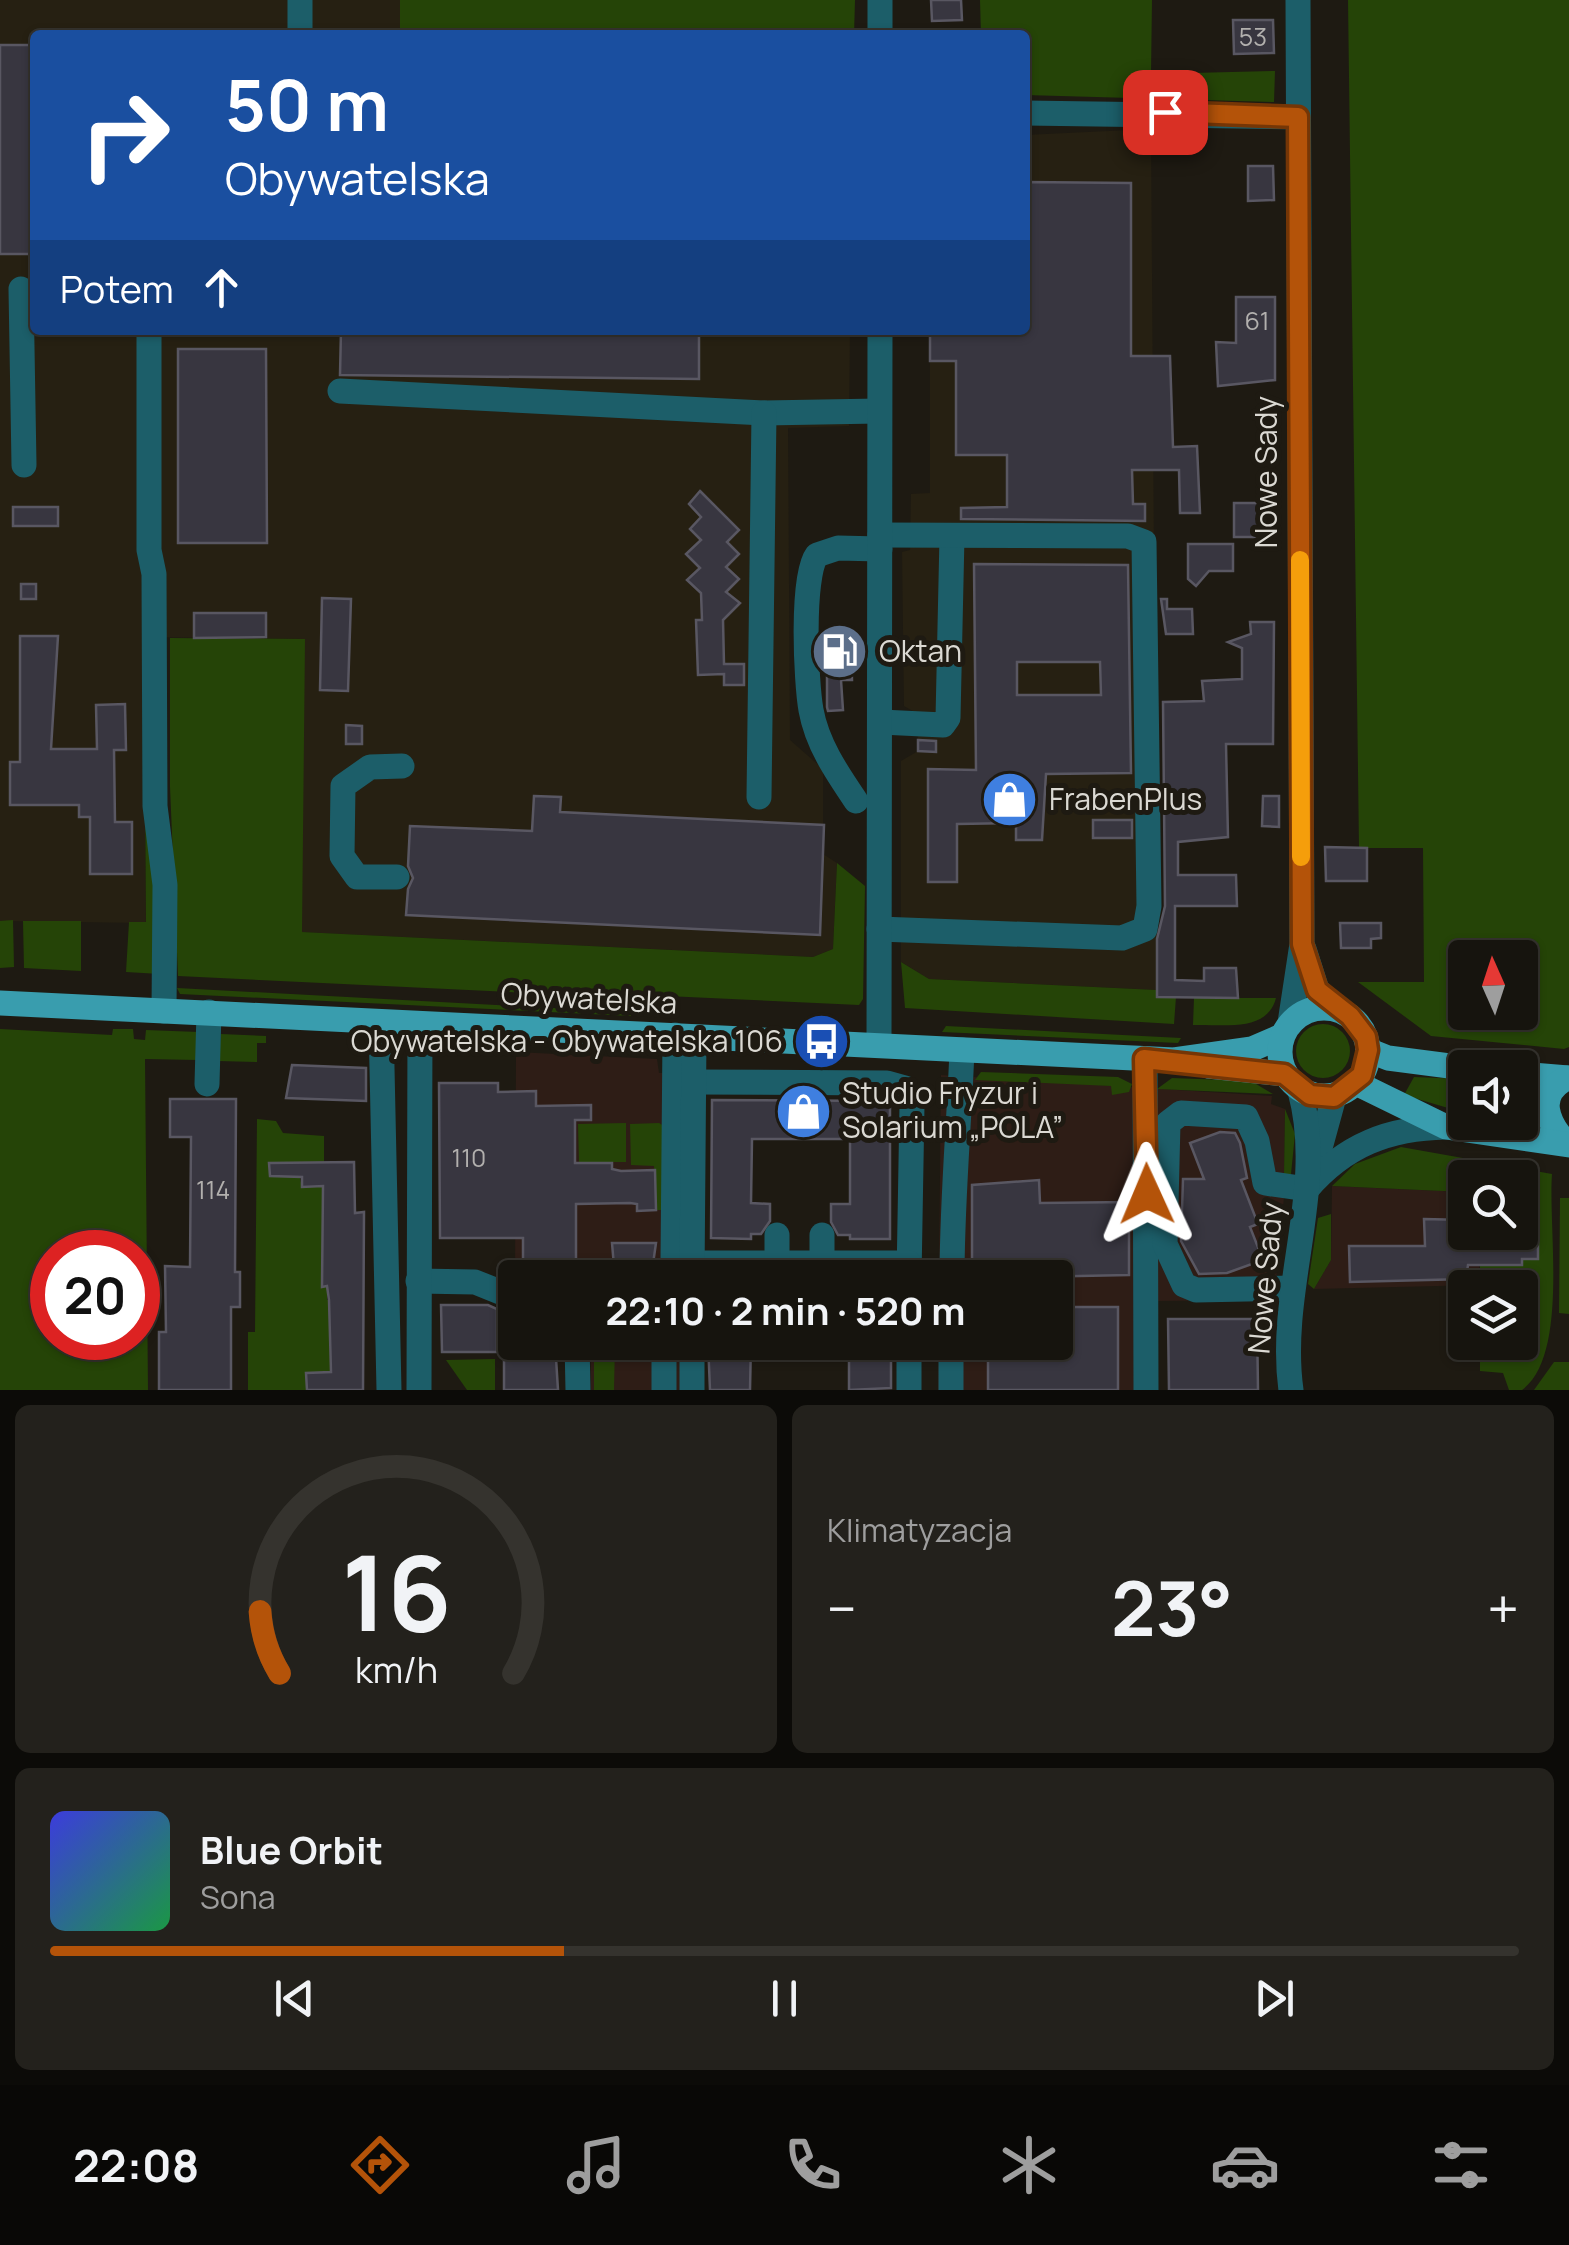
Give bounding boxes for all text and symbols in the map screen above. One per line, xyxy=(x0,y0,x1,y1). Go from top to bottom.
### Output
house number: 53 xyxy=(1239,19,1267,54)
text: 50 m xyxy=(225,56,389,152)
icon: right xyxy=(60,70,190,200)
pin xyxy=(1123,70,1208,155)
icon: arrive xyxy=(1138,85,1193,140)
text: Obywatelska xyxy=(225,147,490,209)
icon: ahead xyxy=(194,260,249,315)
text: Potem xyxy=(60,262,174,314)
house number: 61 xyxy=(1245,303,1269,338)
street label: Nowe Sady xyxy=(1245,396,1286,548)
fuel station icon: Oktan xyxy=(810,622,870,682)
place label: Oktan xyxy=(879,630,962,671)
shop icon: FrabenPlus xyxy=(980,770,1040,830)
place label: FrabenPlus xyxy=(1049,778,1202,819)
north arrow xyxy=(1448,940,1538,1030)
map controls xyxy=(1448,940,1538,1360)
street label: Obywatelska xyxy=(500,972,678,1023)
bus stop icon: Obywatelska - Obywatelska 106 xyxy=(792,1012,852,1072)
place label: Obywatelska - Obywatelska 106 xyxy=(351,1020,783,1061)
button: sound xyxy=(1448,1050,1538,1140)
place label: Studio Fryzur i Solarium „POLA” xyxy=(842,1072,1063,1147)
shop icon: Studio Fryzur i Solarium „POLA” xyxy=(773,1081,833,1141)
house number: 110 xyxy=(452,1140,486,1175)
position arrow xyxy=(1095,1142,1199,1246)
button: search xyxy=(1448,1160,1538,1250)
house number: 114 xyxy=(196,1172,230,1207)
street label: Nowe Sady xyxy=(1237,1200,1292,1356)
speed limit sign: 20 xyxy=(30,1230,160,1360)
button: layers xyxy=(1448,1270,1538,1360)
text: 22:10 · 2 min · 520 m xyxy=(605,1284,966,1336)
text: Klimatyzacja xyxy=(827,1508,1012,1552)
text: 16 xyxy=(341,1520,451,1662)
text: 23° xyxy=(1111,1556,1233,1659)
text: − xyxy=(827,1570,857,1646)
text: + xyxy=(1487,1570,1519,1646)
text: km/h xyxy=(354,1645,438,1694)
text: Blue Orbit xyxy=(200,1823,383,1875)
text: Sona xyxy=(200,1875,275,1919)
icon: previous xyxy=(267,1971,322,2026)
icon: pause xyxy=(757,1971,812,2026)
icon: next xyxy=(1247,1971,1302,2026)
icon: directions xyxy=(345,2130,415,2200)
icon: music xyxy=(561,2130,631,2200)
icon: phone xyxy=(778,2130,848,2200)
icon: climate xyxy=(994,2130,1064,2200)
icon: car xyxy=(1210,2130,1280,2200)
icon: filters xyxy=(1426,2130,1496,2200)
text: 22:08 xyxy=(73,2134,199,2196)

